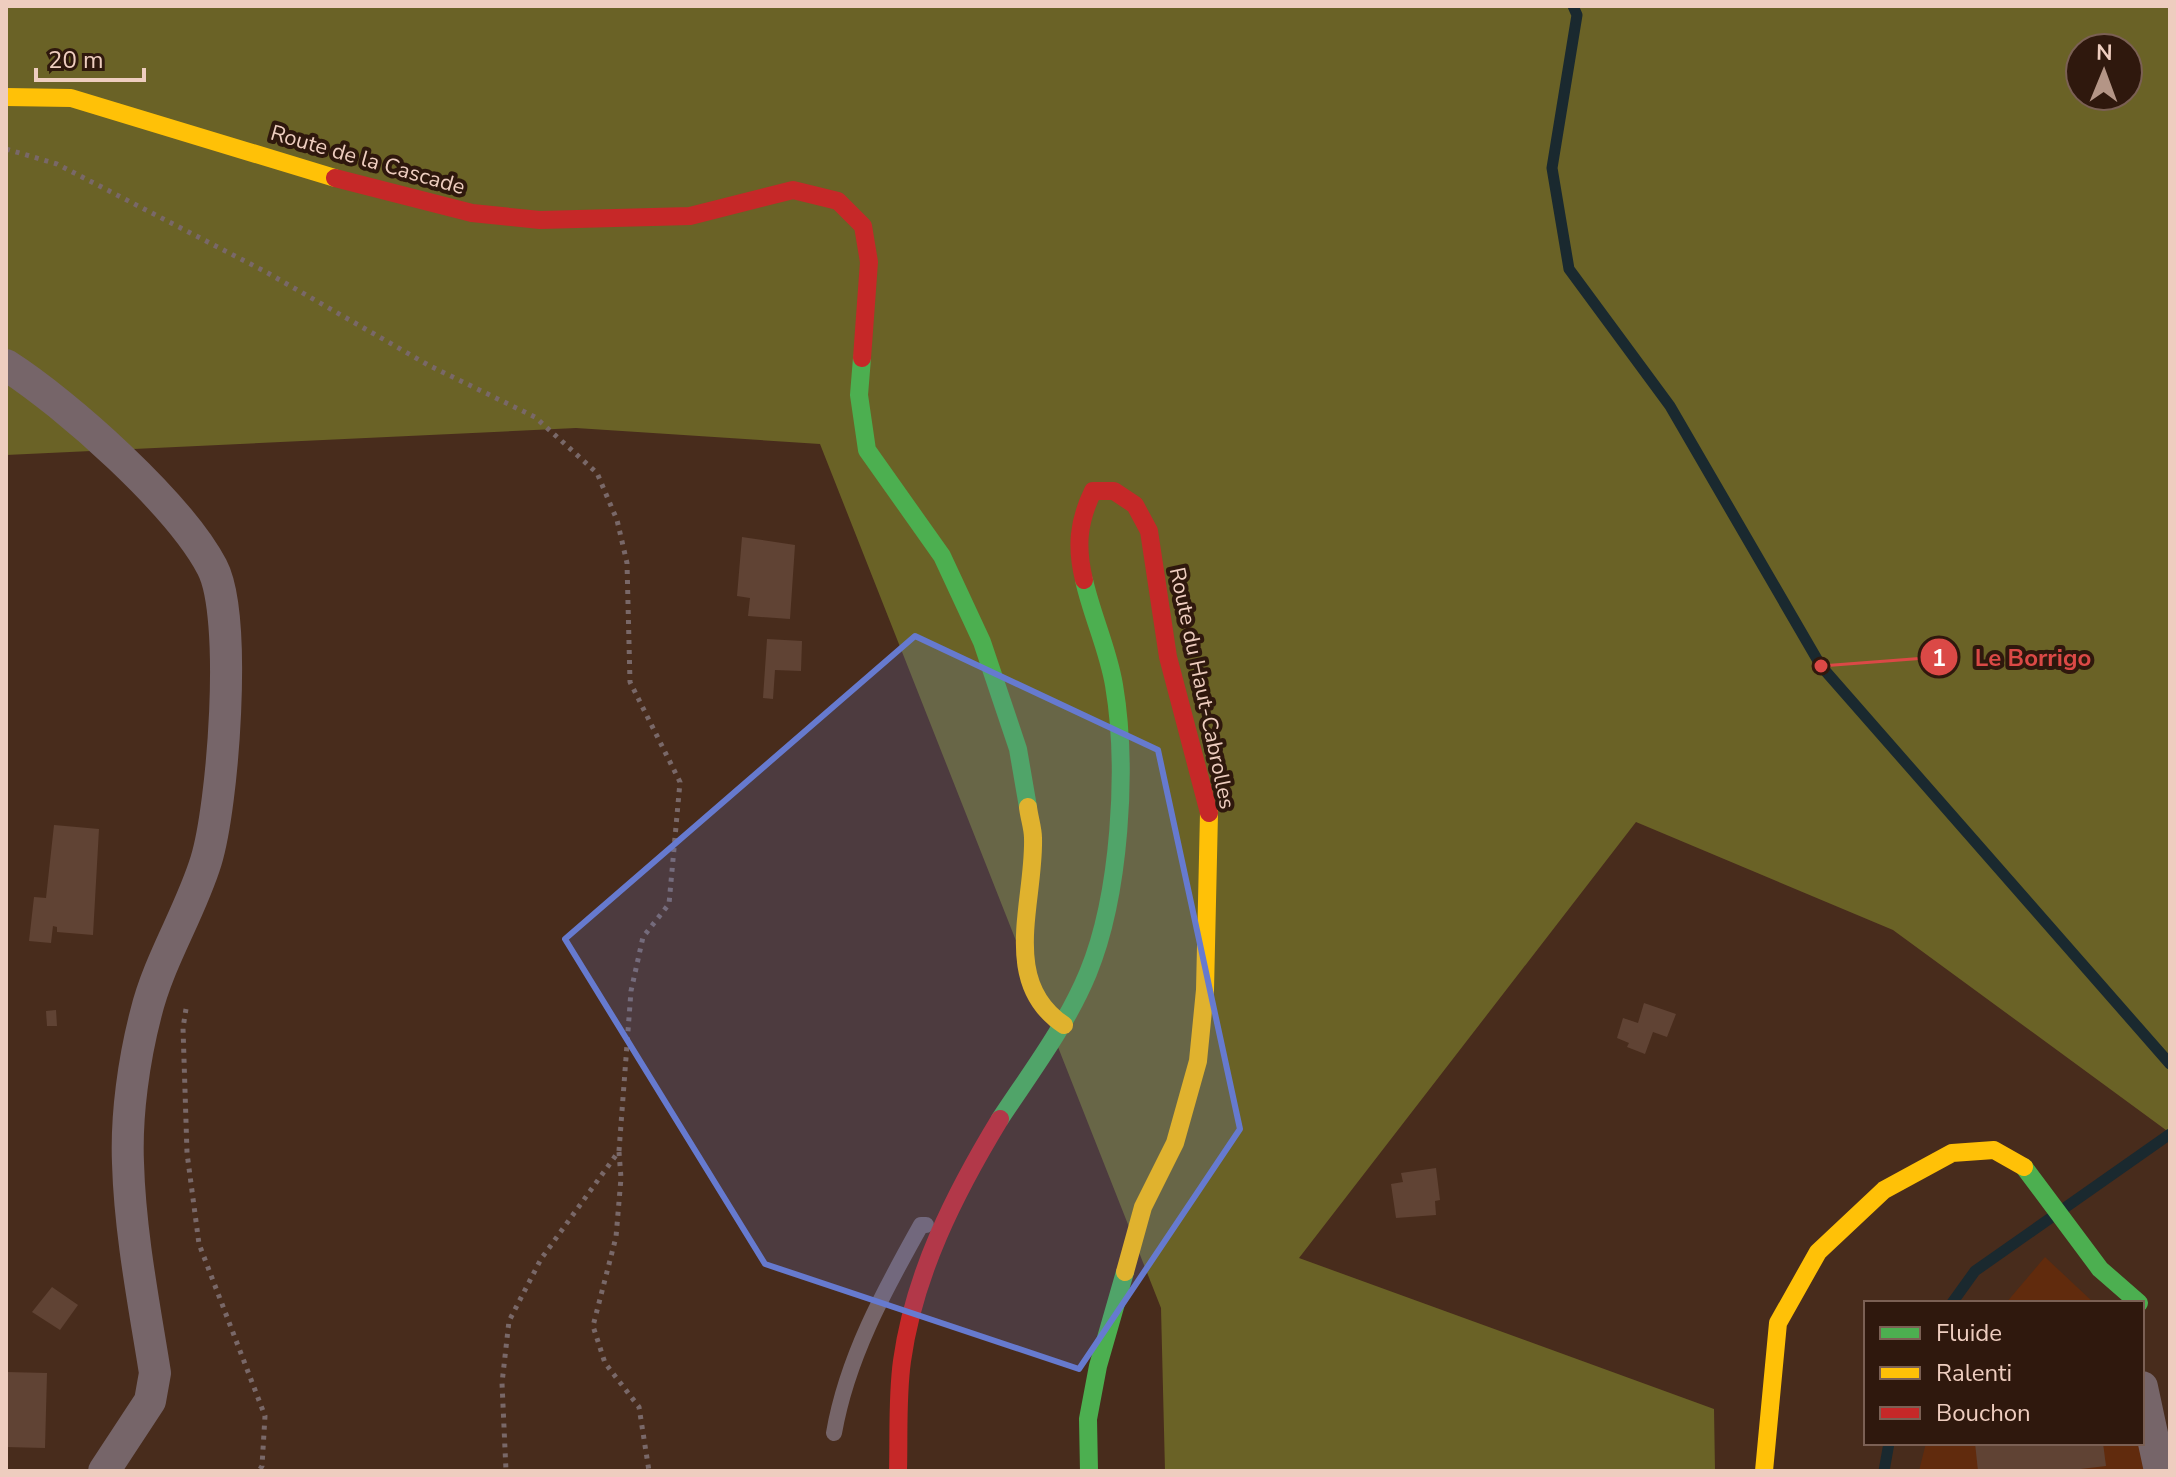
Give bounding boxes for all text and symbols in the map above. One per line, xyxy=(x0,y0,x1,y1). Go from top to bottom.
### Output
scale bar xyxy=(36,32,144,82)
north arrow xyxy=(2064,32,2144,112)
text: N xyxy=(2096,38,2113,68)
text: 20 m xyxy=(48,44,104,76)
street label: Route de la Cascade xyxy=(267,118,468,202)
street label: Route du Haut-Cabrolles xyxy=(1162,565,1242,812)
callout: Le Borrigo xyxy=(1919,633,2107,681)
text: 1 xyxy=(1932,642,1946,674)
text: Le Borrigo xyxy=(1975,642,2091,674)
legend xyxy=(1864,1301,2144,1445)
text: Fluide xyxy=(1936,1317,2002,1349)
text: Ralenti xyxy=(1936,1357,2012,1389)
text: Bouchon xyxy=(1936,1397,2031,1429)

